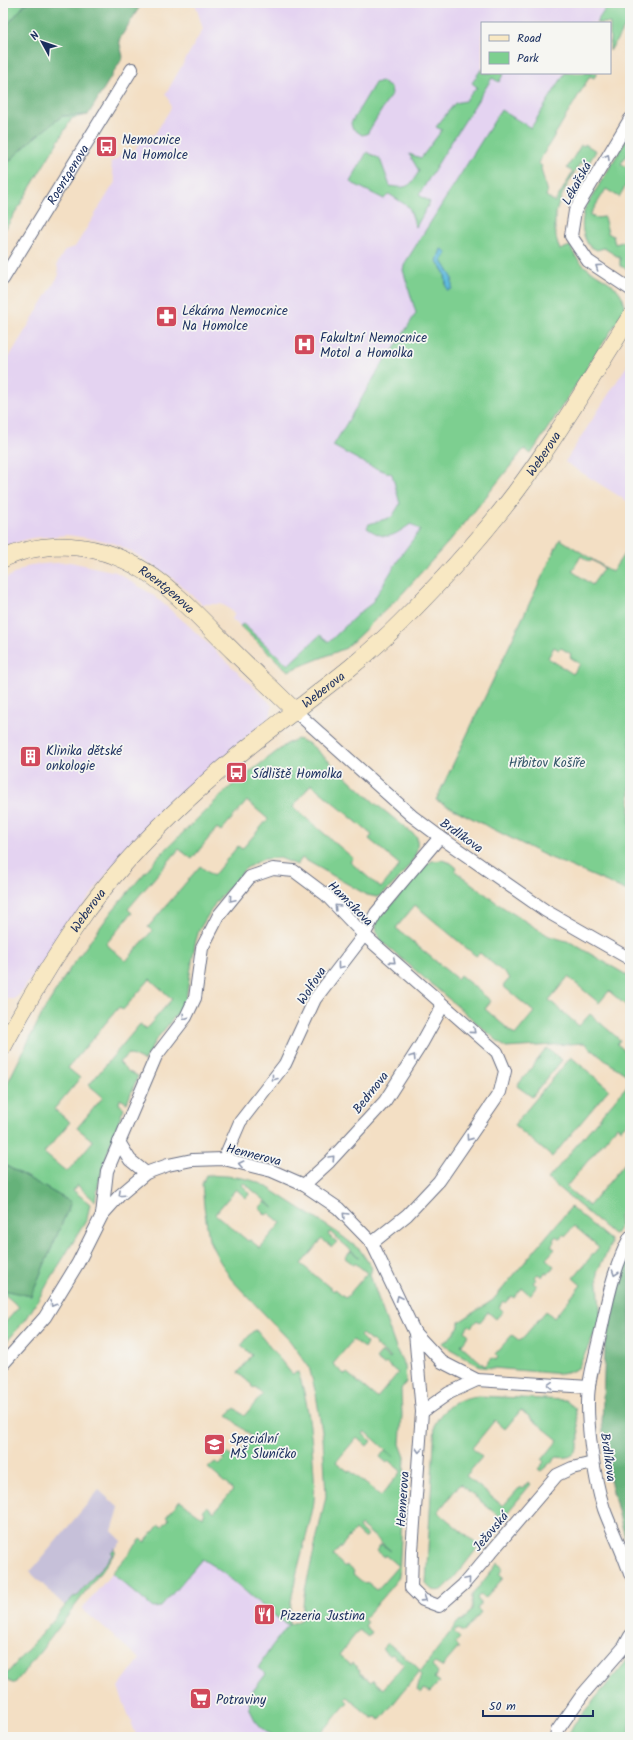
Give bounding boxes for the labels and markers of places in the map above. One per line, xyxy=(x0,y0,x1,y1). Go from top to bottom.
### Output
place label: Nemocnice Na Homolce xyxy=(122,130,188,166)
bus stop icon: Nemocnice Na Homolce xyxy=(94,133,120,159)
place label: Lékárna Nemocnice Na Homolce xyxy=(182,301,288,337)
pharmacy icon: Lékárna Nemocnice Na Homolce xyxy=(153,304,179,330)
place label: Fakultní Nemocnice Motol a Homolka xyxy=(320,328,427,364)
hospital icon: Fakultní Nemocnice Motol a Homolka xyxy=(291,331,317,357)
place label: Klinika dětské onkologie xyxy=(46,741,123,777)
building icon: Klinika dětské onkologie xyxy=(18,744,44,770)
bus stop icon: Sídliště Homolka xyxy=(224,760,250,786)
place label: Sídliště Homolka xyxy=(252,764,342,785)
place label: Speciální MŠ Sluníčko xyxy=(230,1429,297,1465)
school or university icon: Speciální MŠ Sluníčko xyxy=(202,1432,228,1458)
restaurant icon: Pizzeria Justina xyxy=(251,1602,277,1628)
place label: Pizzeria Justina xyxy=(280,1606,365,1627)
supermarket icon: Potraviny xyxy=(187,1686,213,1712)
place label: Potraviny xyxy=(216,1690,267,1711)

